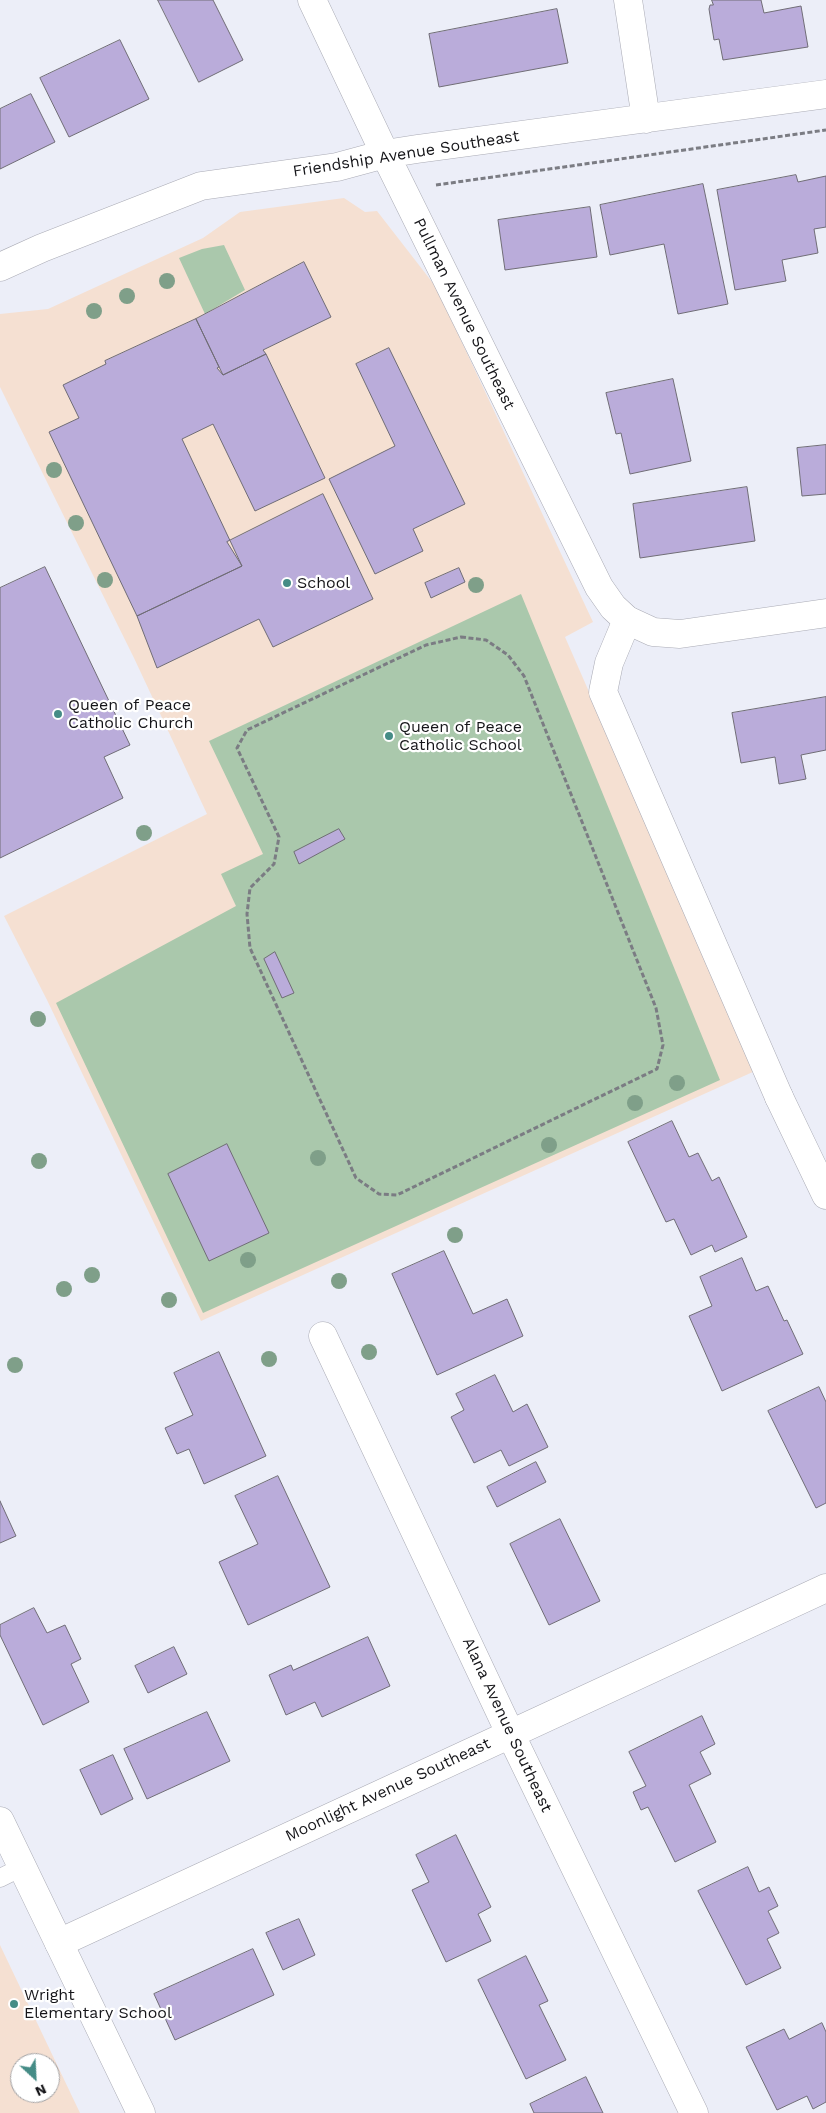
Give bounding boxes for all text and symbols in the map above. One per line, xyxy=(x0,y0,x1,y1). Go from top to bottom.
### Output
street label: Friendship Avenue Southeast xyxy=(291,127,521,181)
street label: Pullman Avenue Southeast xyxy=(409,215,519,413)
place label: School xyxy=(297,573,350,593)
marker: School xyxy=(281,577,293,589)
place label: Queen of Peace Catholic Church xyxy=(68,695,193,733)
marker: Queen of Peace Catholic Church xyxy=(52,708,64,720)
place label: Queen of Peace Catholic School xyxy=(399,717,522,755)
marker: Queen of Peace Catholic School xyxy=(383,730,395,742)
street label: Alana Avenue Southeast xyxy=(458,1635,556,1815)
street label: Moonlight Avenue Southeast xyxy=(282,1734,494,1846)
place label: Wright Elementary School xyxy=(24,1985,172,2023)
marker: Wright Elementary School xyxy=(8,1998,20,2010)
north arrow xyxy=(10,2053,60,2103)
text: N xyxy=(33,2081,49,2100)

